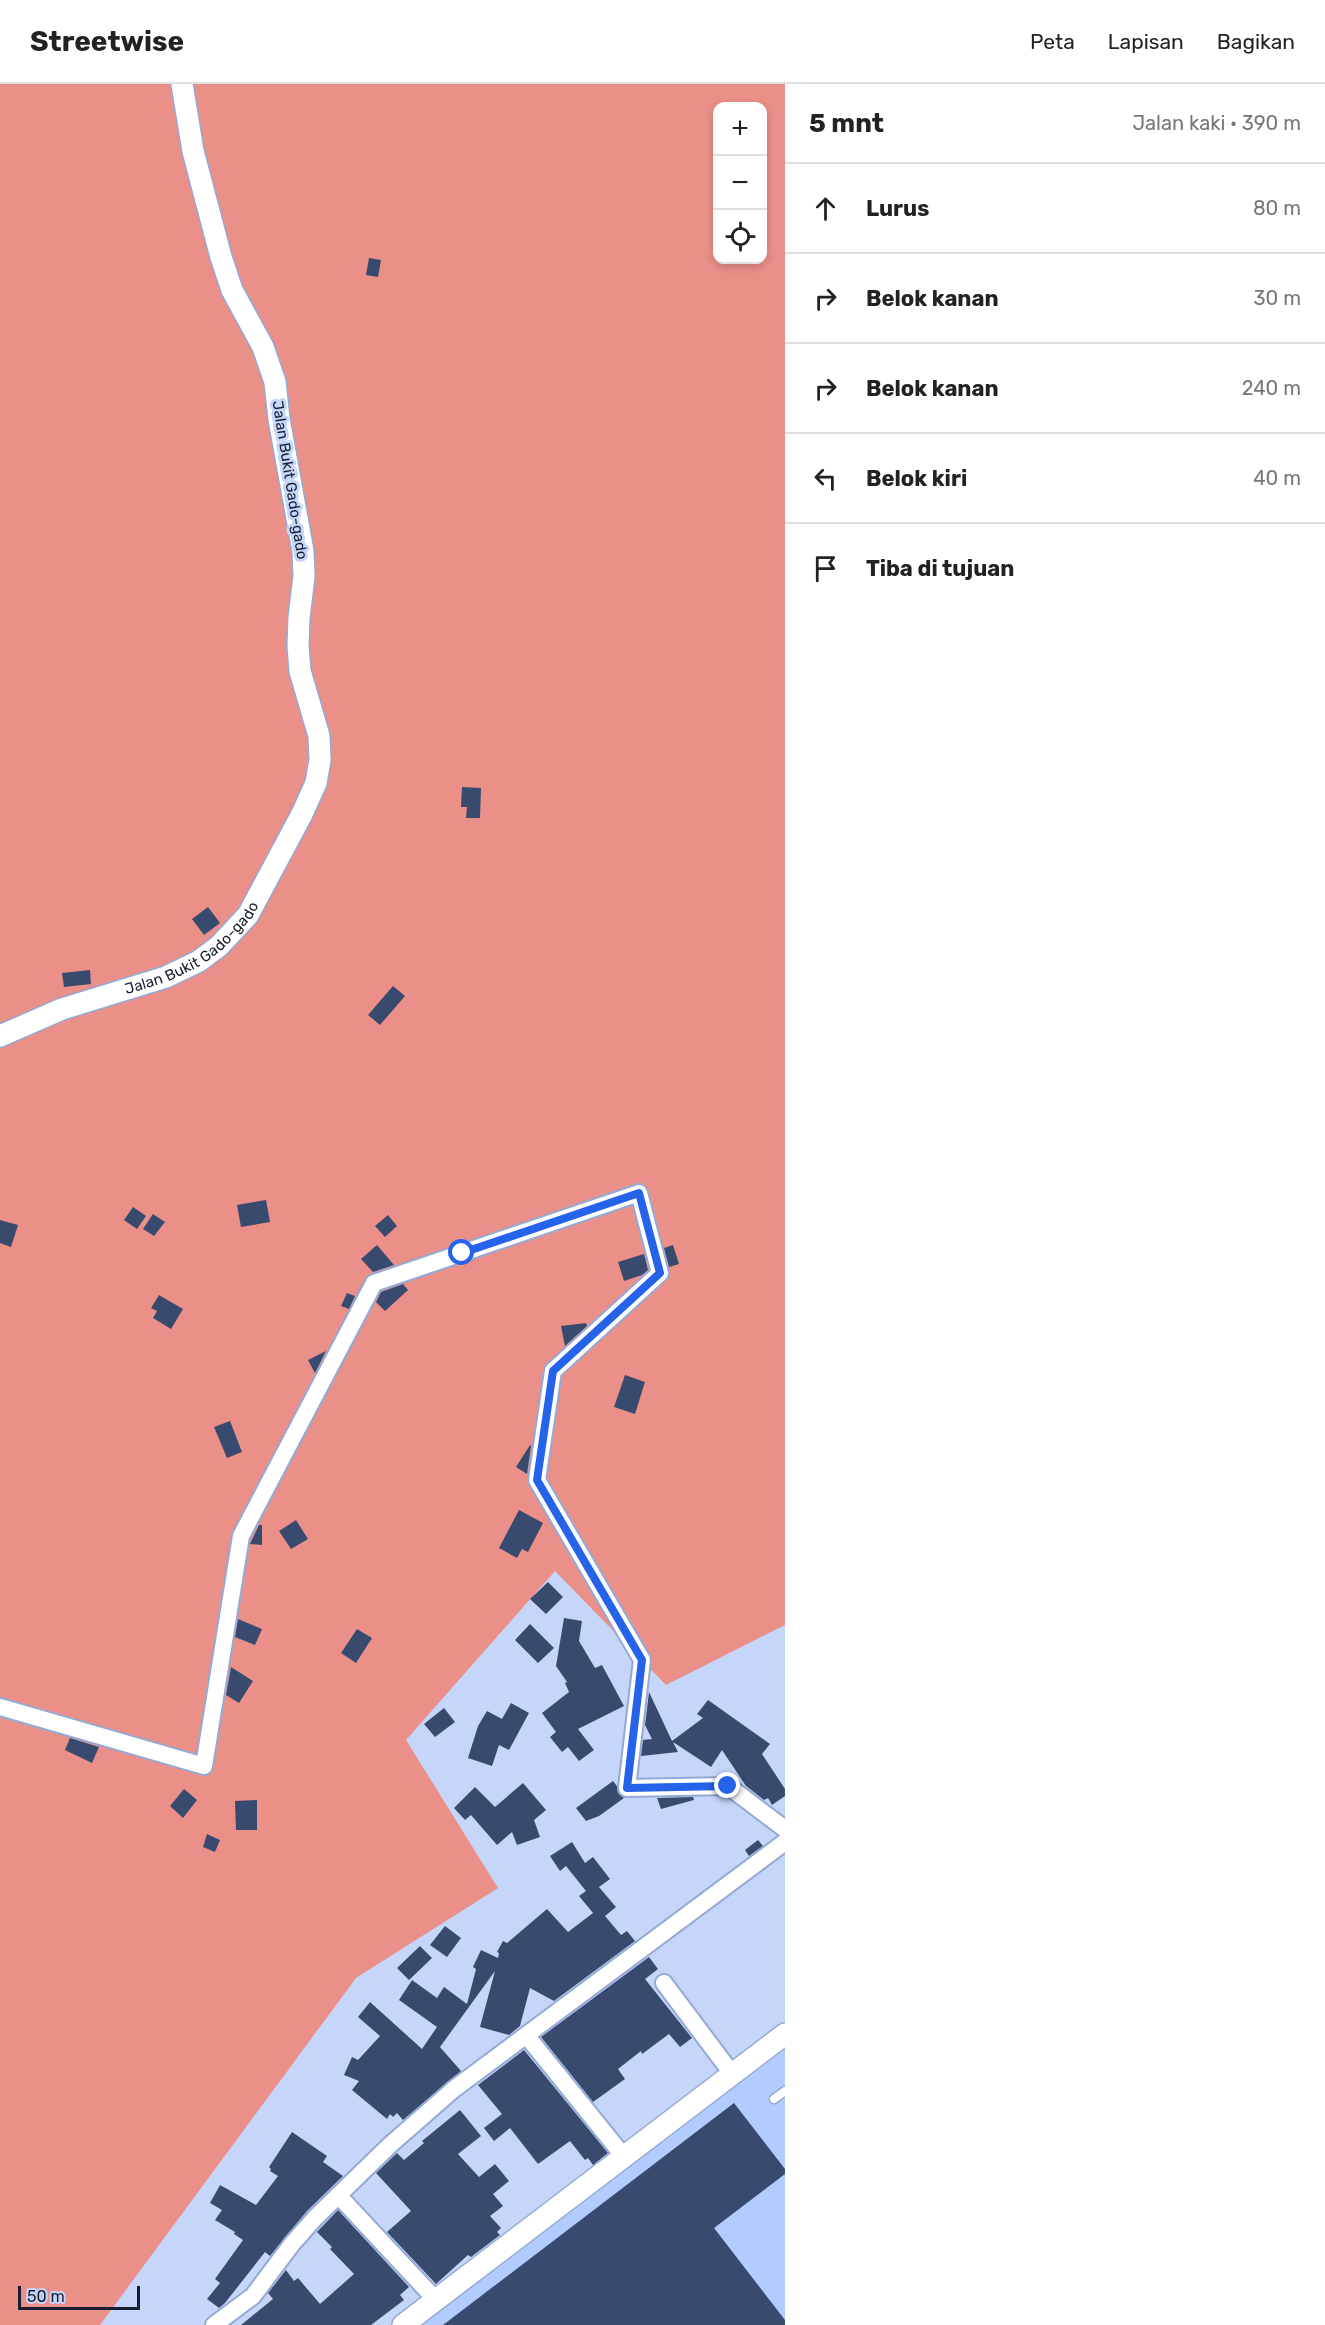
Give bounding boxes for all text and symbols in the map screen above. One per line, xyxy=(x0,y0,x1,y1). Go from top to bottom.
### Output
text: Streetwise xyxy=(30,25,184,58)
text: Peta xyxy=(1030,29,1075,54)
text: Lapisan xyxy=(1108,29,1184,54)
text: Bagikan xyxy=(1217,29,1295,54)
map controls xyxy=(713,102,767,264)
button: + xyxy=(713,102,767,156)
text: 5 mnt xyxy=(809,108,884,139)
text: Jalan kaki · 390 m xyxy=(1132,111,1301,135)
button: − xyxy=(713,156,767,210)
icon: ahead xyxy=(809,192,842,225)
text: Lurus xyxy=(866,195,929,222)
text: 80 m xyxy=(1253,196,1301,220)
button: locate xyxy=(713,210,767,264)
icon: right xyxy=(809,282,842,315)
text: Belok kanan xyxy=(866,285,999,312)
text: 30 m xyxy=(1254,286,1301,310)
icon: right xyxy=(809,372,842,405)
text: Belok kanan xyxy=(866,375,999,402)
text: 240 m xyxy=(1242,376,1301,400)
street label: Jalan Bukit Gado-gado xyxy=(269,399,311,561)
icon: left xyxy=(809,462,842,495)
text: Belok kiri xyxy=(866,465,967,492)
text: 40 m xyxy=(1253,466,1301,490)
icon: arrive xyxy=(809,552,842,585)
text: Tiba di tujuan xyxy=(866,555,1014,582)
street label: Jalan Bukit Gado-gado xyxy=(123,899,262,998)
route start xyxy=(448,1239,474,1265)
route end xyxy=(714,1772,740,1798)
scale bar xyxy=(18,2283,140,2310)
text: 50 m xyxy=(27,2287,65,2306)

